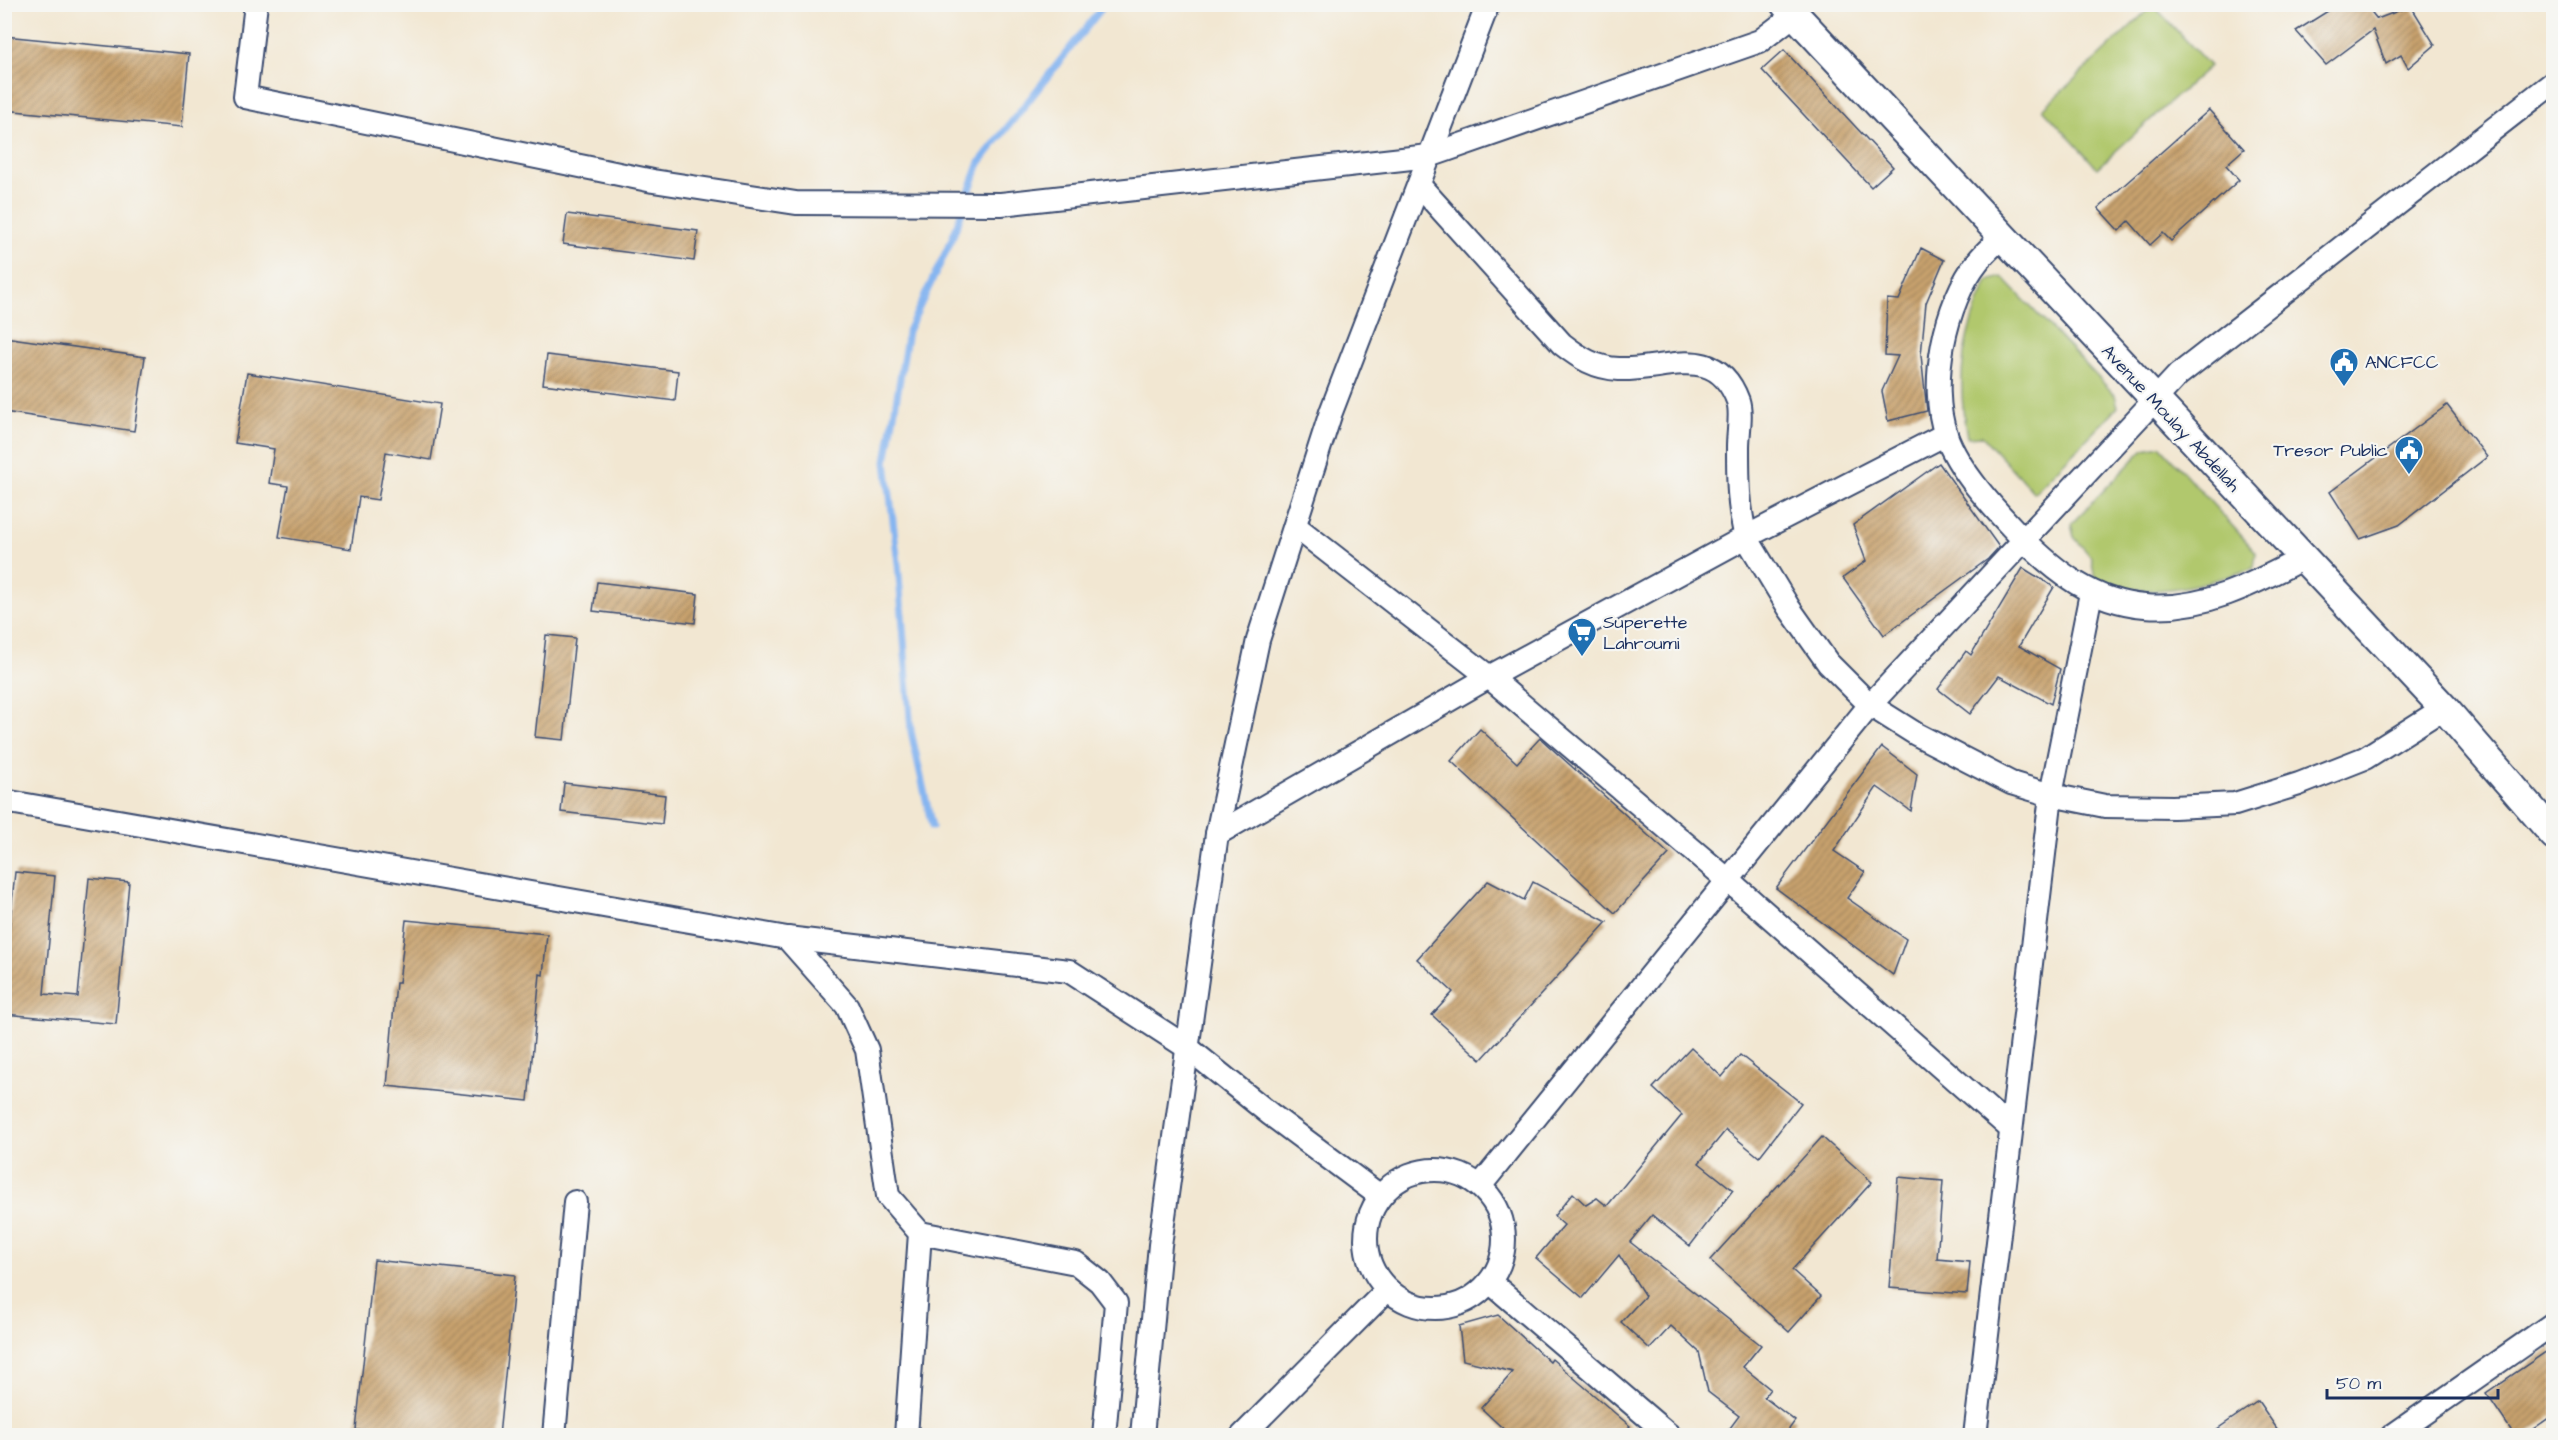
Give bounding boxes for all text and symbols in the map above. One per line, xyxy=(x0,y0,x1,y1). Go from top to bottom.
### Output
street label: Avenue Moulay Abdellah xyxy=(2095,339,2246,498)
public building icon: ANCFCC xyxy=(2328,346,2360,388)
place label: ANCFCC xyxy=(2365,350,2439,375)
public building icon: Tresor Public xyxy=(2393,434,2425,476)
place label: Tresor Public xyxy=(2273,438,2388,463)
place label: Superette Lahroumi xyxy=(1603,610,1688,656)
supermarket icon: Superette Lahroumi xyxy=(1566,616,1598,658)
scale bar xyxy=(2327,1362,2498,1400)
text: 50 m xyxy=(2336,1371,2381,1396)

